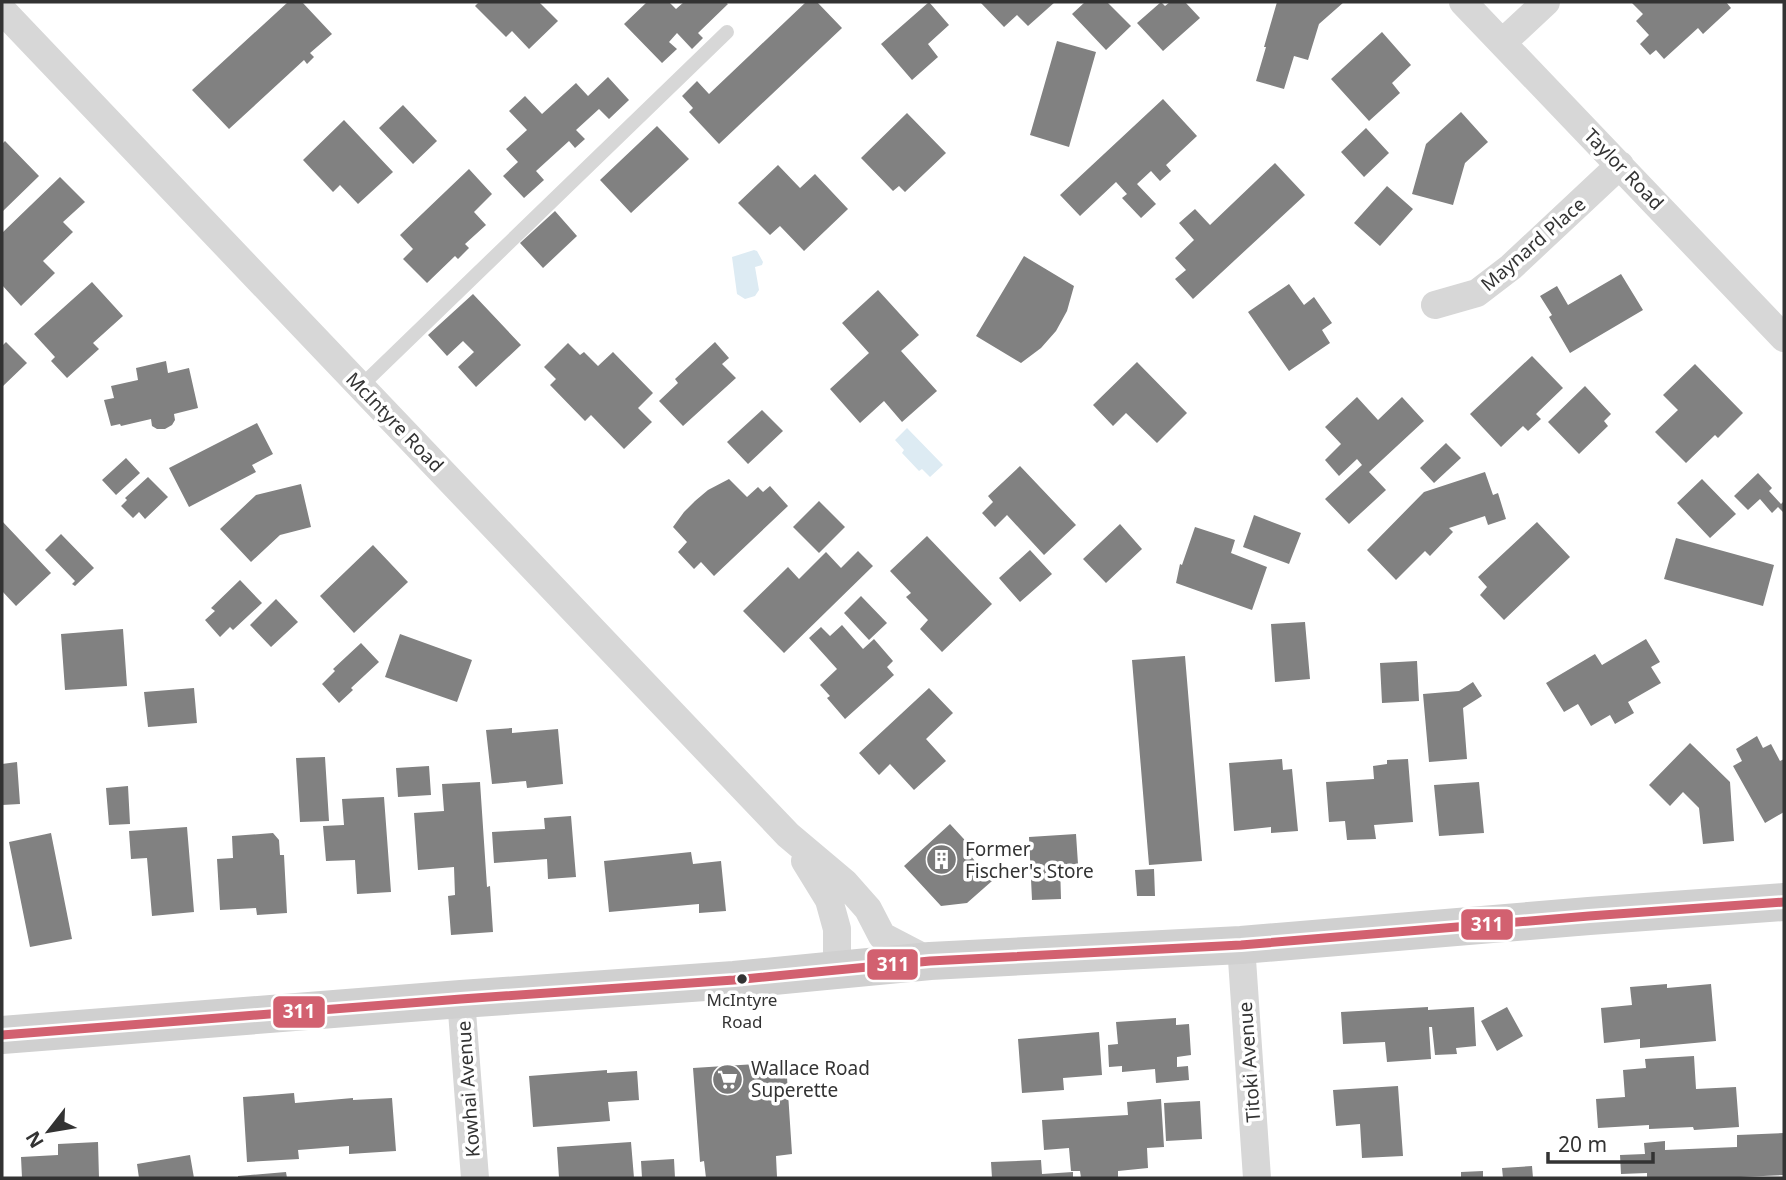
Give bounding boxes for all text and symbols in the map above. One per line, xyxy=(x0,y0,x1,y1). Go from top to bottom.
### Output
street label: Taylor Road xyxy=(1578,122,1670,216)
street label: Maynard Place xyxy=(1475,191,1591,297)
street label: McIntyre Road xyxy=(341,366,449,478)
place label: Former Fischer's Store xyxy=(965,836,1094,884)
building icon: Former Fischer's Store xyxy=(925,843,959,877)
line badge: 311 xyxy=(1460,908,1514,941)
text: 311 xyxy=(1471,911,1503,937)
line badge: 311 xyxy=(866,948,919,981)
text: 311 xyxy=(877,951,909,977)
marker: McIntyre Road xyxy=(735,972,749,986)
place label: McIntyre Road xyxy=(707,988,777,1033)
line badge: 311 xyxy=(272,995,326,1029)
text: 311 xyxy=(283,998,315,1024)
street label: Titoki Avenue xyxy=(1232,1001,1266,1123)
street label: Kowhai Avenue xyxy=(450,1020,486,1158)
place label: Wallace Road Superette xyxy=(751,1055,870,1103)
supermarket icon: Wallace Road Superette xyxy=(711,1062,745,1096)
north arrow xyxy=(14,1096,84,1166)
scale bar xyxy=(1548,1120,1653,1164)
text: N xyxy=(19,1126,50,1153)
text: 20 m xyxy=(1558,1130,1607,1158)

